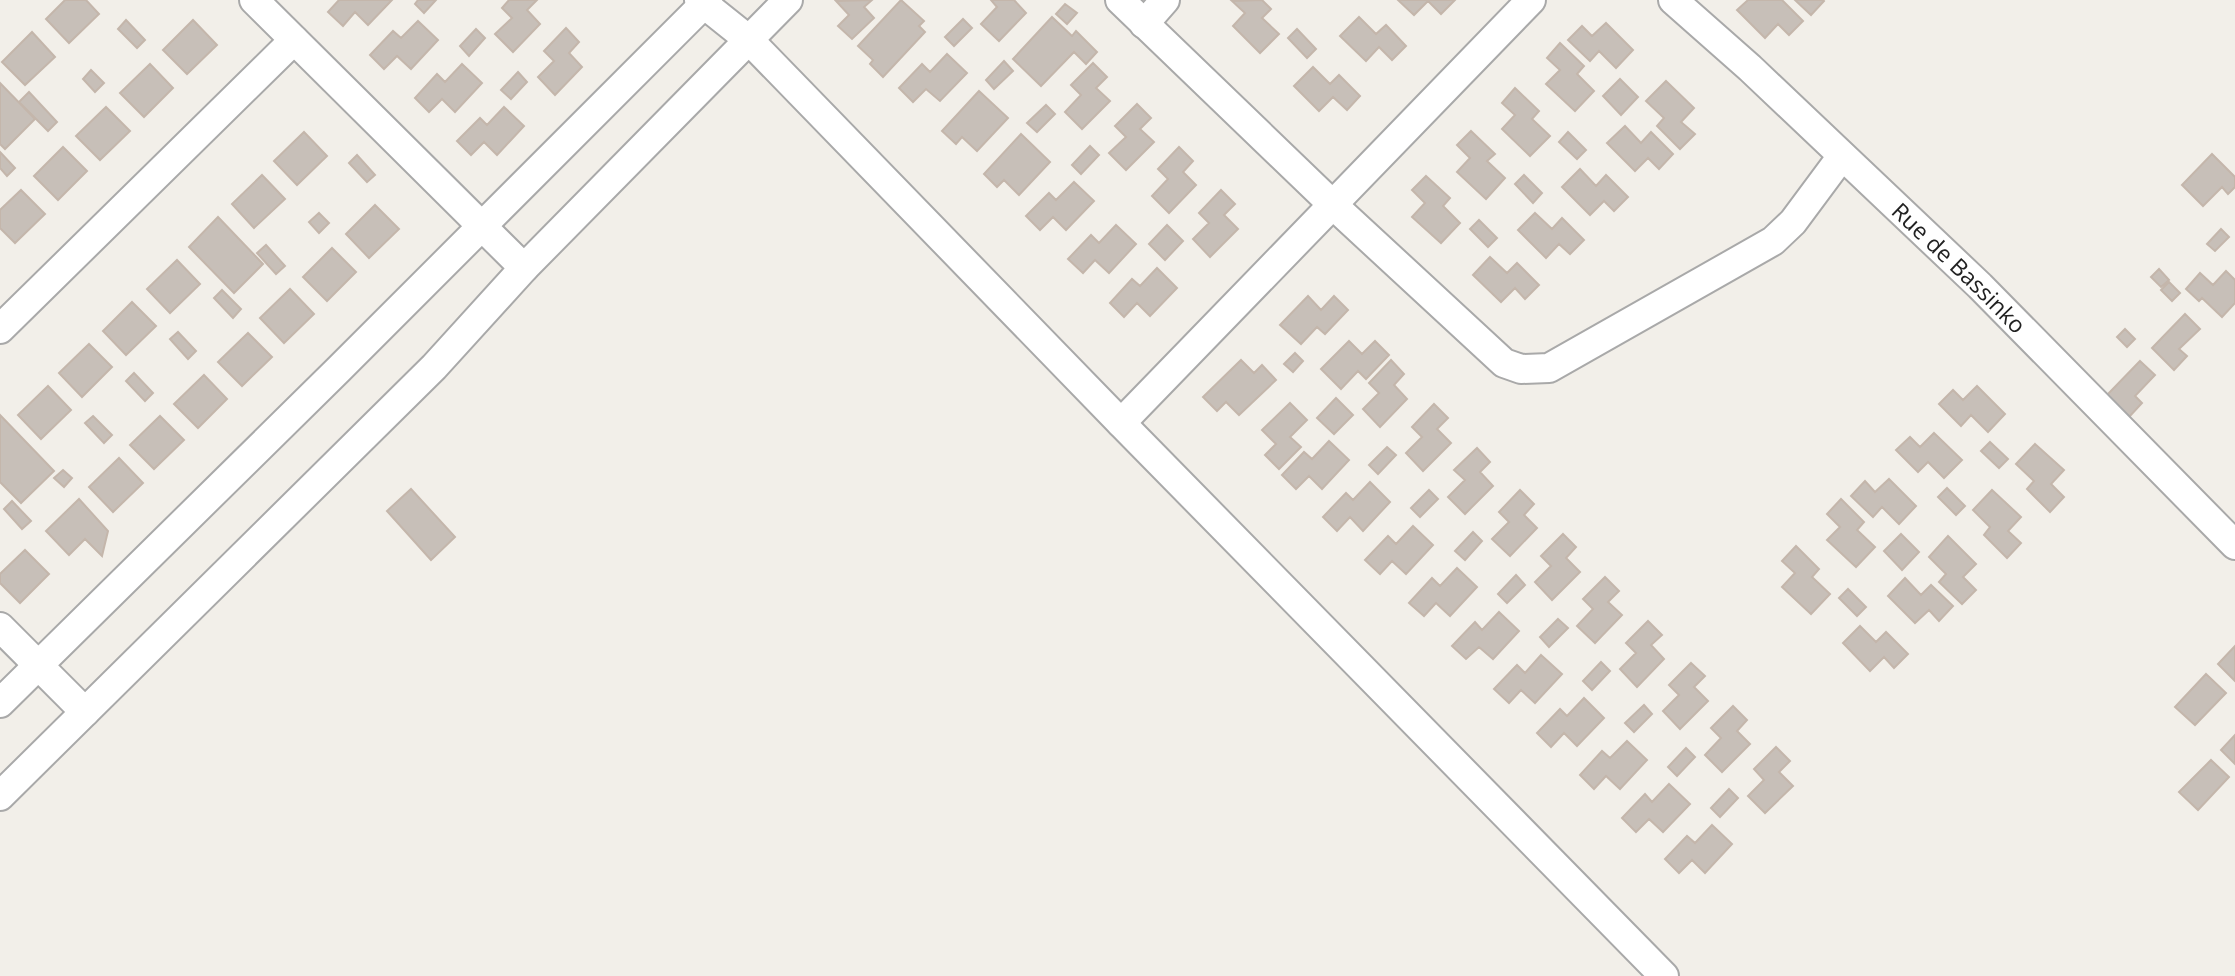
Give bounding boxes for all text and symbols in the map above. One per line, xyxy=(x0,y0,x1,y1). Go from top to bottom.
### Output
street label: Rue de Bassinko xyxy=(1885,195,2034,340)

